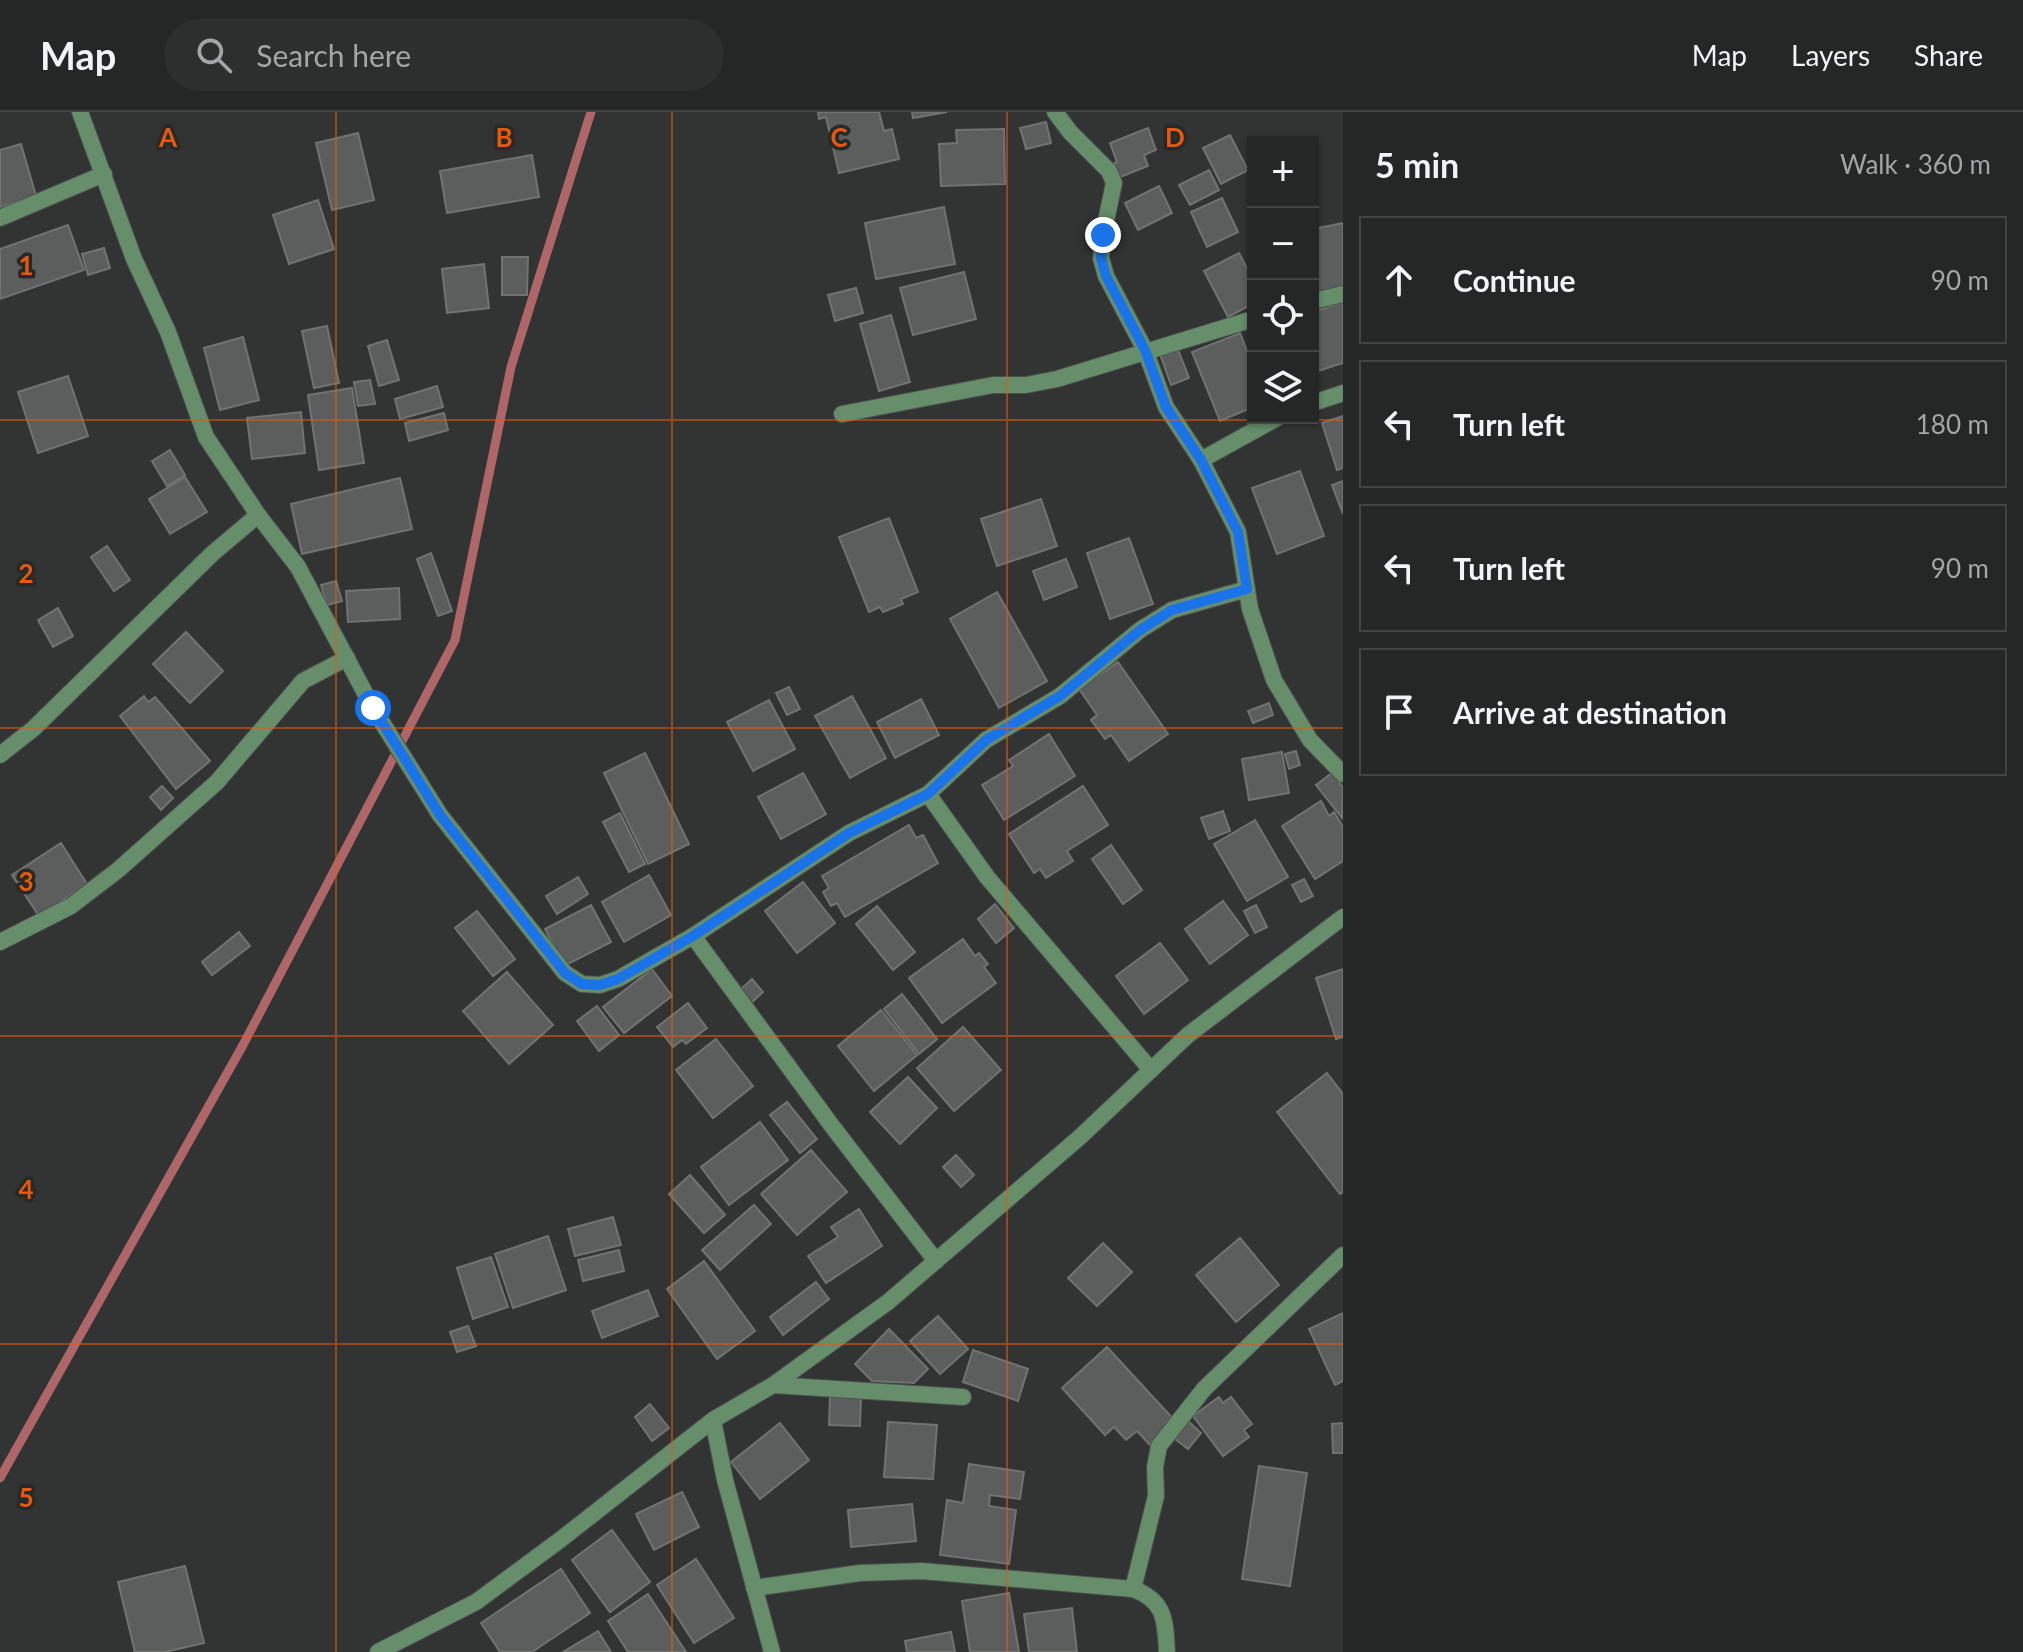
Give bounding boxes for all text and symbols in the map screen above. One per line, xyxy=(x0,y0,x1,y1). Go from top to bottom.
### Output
search box xyxy=(164,19,724,91)
text: Map xyxy=(40,32,116,78)
icon: search xyxy=(192,33,236,77)
text: Search here xyxy=(256,37,411,73)
text: Map xyxy=(1692,38,1747,72)
text: Layers xyxy=(1791,38,1870,72)
text: Share xyxy=(1914,38,1983,72)
text: A xyxy=(158,121,178,153)
text: B xyxy=(495,121,513,153)
text: C xyxy=(830,121,848,153)
text: D xyxy=(1165,121,1185,153)
map controls xyxy=(1247,136,1319,424)
button: + xyxy=(1247,136,1319,208)
text: 5 min xyxy=(1375,144,1459,185)
text: Walk · 360 m xyxy=(1840,148,1991,180)
button: − xyxy=(1247,208,1319,280)
route end xyxy=(1085,217,1121,253)
text: 1 xyxy=(18,249,34,281)
icon: ahead xyxy=(1377,258,1421,302)
text: Continue xyxy=(1453,262,1576,298)
text: 90 m xyxy=(1931,264,1989,296)
button: locate xyxy=(1247,280,1319,352)
button: layers xyxy=(1247,352,1319,424)
icon: left xyxy=(1377,402,1421,446)
text: Turn left xyxy=(1453,406,1565,442)
text: 180 m xyxy=(1916,408,1989,440)
icon: left xyxy=(1377,546,1421,590)
text: Turn left xyxy=(1453,550,1565,586)
text: 90 m xyxy=(1931,552,1989,584)
text: 2 xyxy=(18,557,34,589)
route start xyxy=(355,690,391,726)
icon: arrive xyxy=(1377,690,1421,734)
text: Arrive at destination xyxy=(1453,694,1727,730)
text: 3 xyxy=(18,865,34,897)
text: 4 xyxy=(18,1173,34,1205)
text: 5 xyxy=(18,1481,34,1513)

